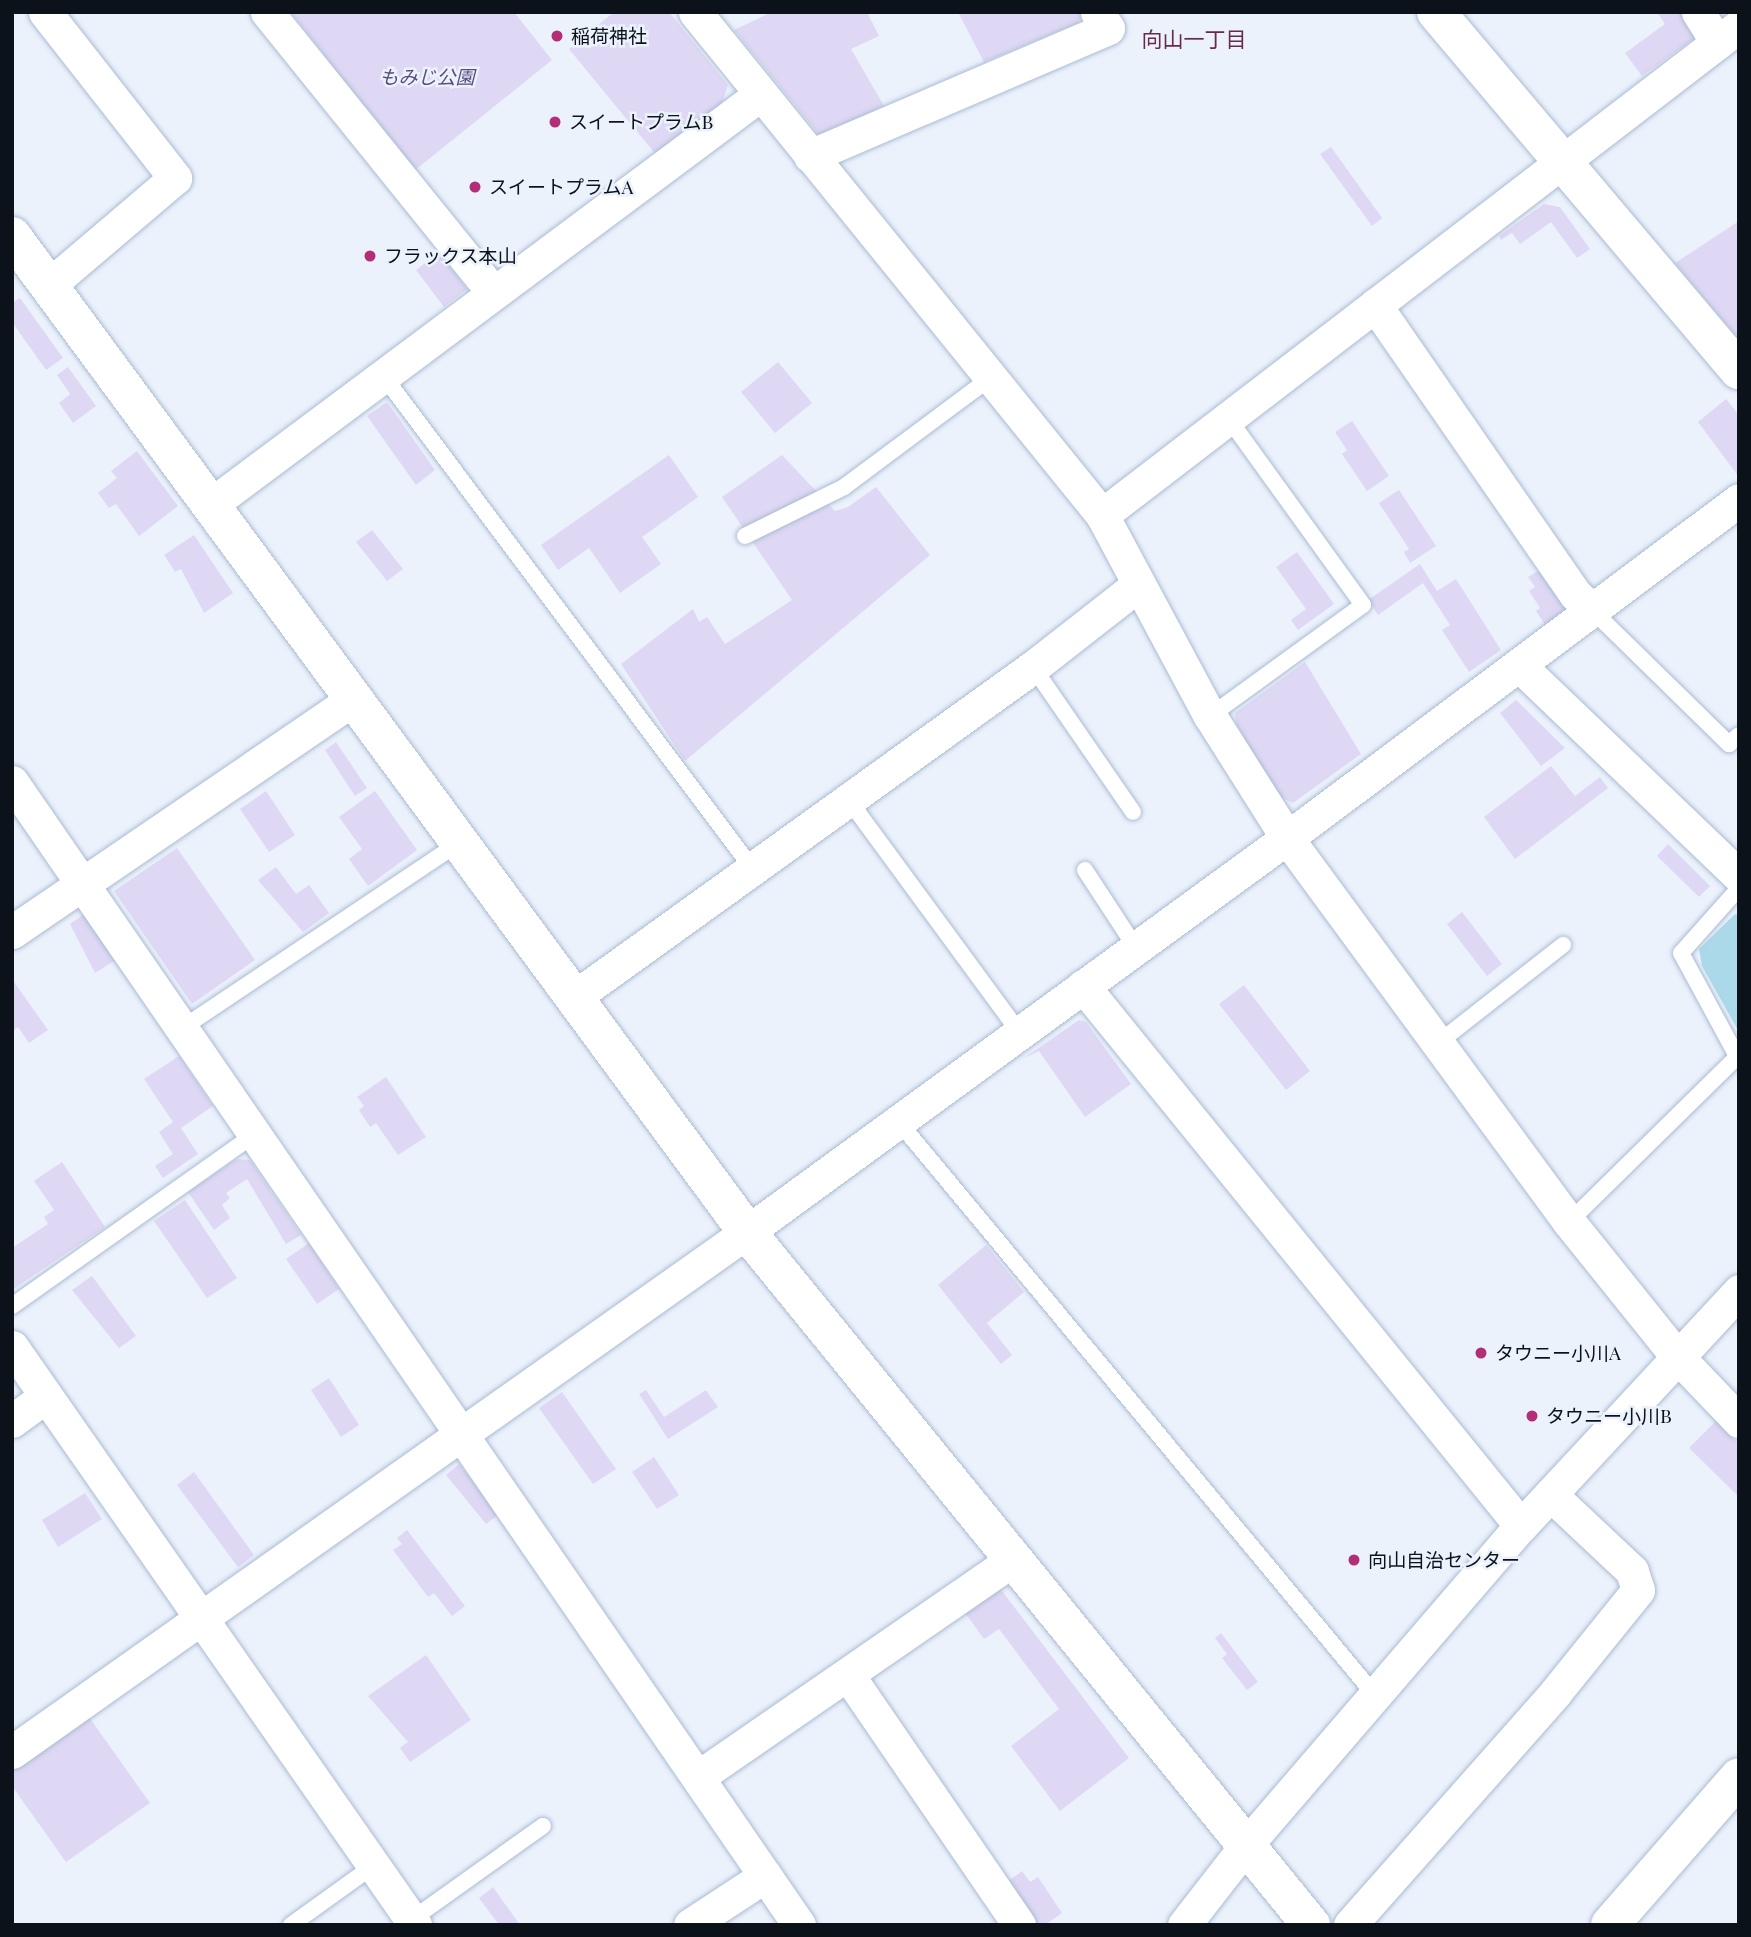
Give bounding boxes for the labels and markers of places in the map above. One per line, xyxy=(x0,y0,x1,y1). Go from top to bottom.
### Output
place label: 稲荷神社 xyxy=(571,25,647,47)
marker: 稲荷神社 xyxy=(549,28,565,44)
place label: スイートプラムB xyxy=(569,111,714,133)
marker: スイートプラムB xyxy=(547,114,563,130)
place label: スイートプラムA xyxy=(489,176,634,198)
marker: スイートプラムA xyxy=(467,179,483,195)
place label: フラックス本山 xyxy=(384,245,517,267)
marker: フラックス本山 xyxy=(362,248,378,264)
place label: タウニー小川A xyxy=(1495,1342,1621,1364)
marker: タウニー小川A xyxy=(1473,1345,1489,1361)
place label: タウニー小川B xyxy=(1546,1405,1672,1427)
marker: タウニー小川B xyxy=(1524,1408,1540,1424)
place label: 向山自治センター xyxy=(1368,1549,1520,1571)
marker: 向山自治センター xyxy=(1346,1552,1362,1568)

